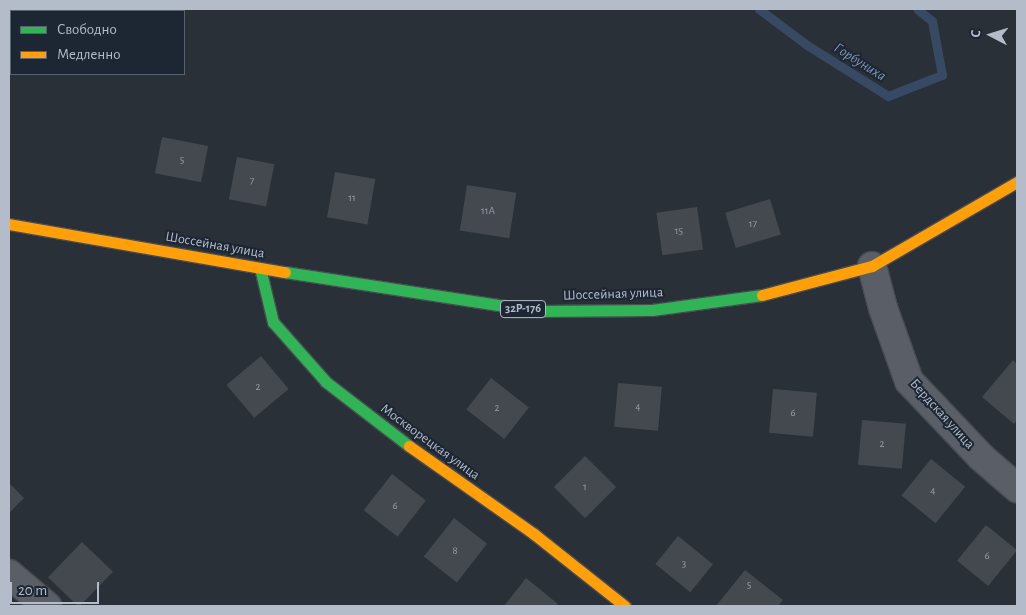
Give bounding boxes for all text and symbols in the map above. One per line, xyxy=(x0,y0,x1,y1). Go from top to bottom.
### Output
legend xyxy=(10,10,185,75)
north arrow xyxy=(966,10,1016,60)
text: Свободно xyxy=(57,22,117,37)
text: С xyxy=(969,29,983,38)
water label: Горбуниха xyxy=(831,39,889,85)
text: Медленно xyxy=(57,47,121,62)
house number: 5 xyxy=(180,153,184,167)
house number: 7 xyxy=(250,174,254,188)
house number: 11 xyxy=(348,191,356,205)
house number: 11А xyxy=(481,204,495,218)
house number: 17 xyxy=(749,217,757,231)
house number: 15 xyxy=(675,224,683,238)
street label: Шоссейная улица xyxy=(164,228,266,262)
street label: Шоссейная улица xyxy=(563,284,663,304)
road number: 32Р-176 xyxy=(499,300,547,318)
street label: Бердская улица xyxy=(906,375,978,453)
house number: 2 xyxy=(255,380,261,394)
street label: Москворецкая улица xyxy=(377,400,483,484)
house number: 4 xyxy=(635,400,641,414)
house number: 2 xyxy=(494,401,500,415)
house number: 6 xyxy=(790,406,796,420)
house number: 2 xyxy=(879,437,885,451)
house number: 1 xyxy=(583,480,587,494)
house number: 4 xyxy=(930,484,936,498)
house number: 6 xyxy=(392,499,398,513)
house number: 8 xyxy=(452,544,458,558)
house number: 6 xyxy=(984,549,990,563)
house number: 3 xyxy=(682,557,686,571)
scale bar xyxy=(12,572,101,604)
house number: 5 xyxy=(747,578,751,592)
text: 20 m xyxy=(18,583,47,598)

